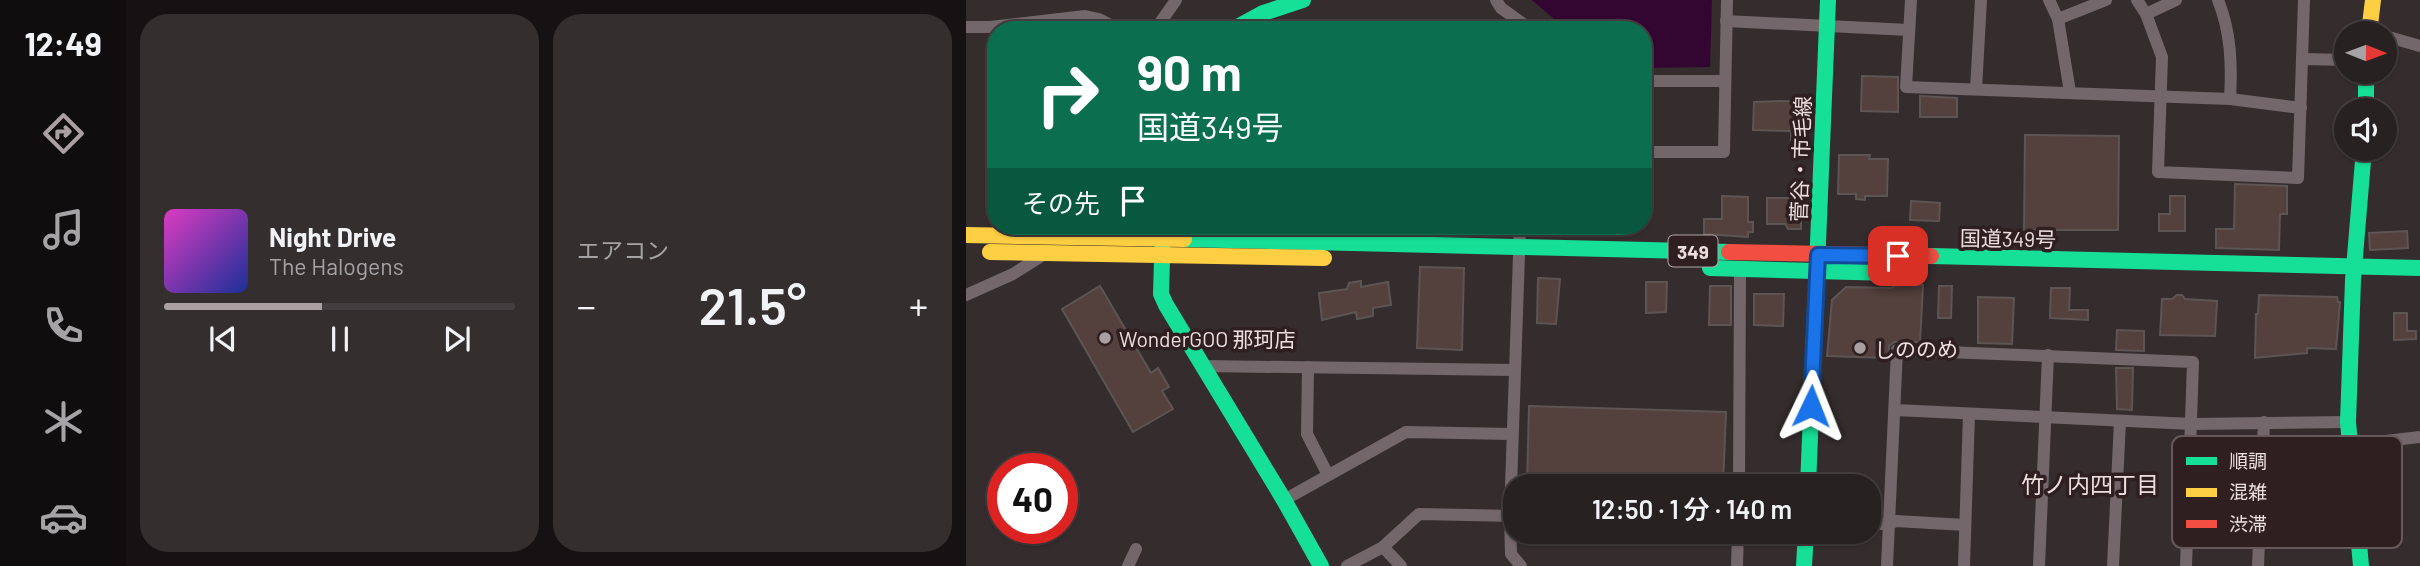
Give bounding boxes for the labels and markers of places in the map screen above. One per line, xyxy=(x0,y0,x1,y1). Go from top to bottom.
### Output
pin xyxy=(1868,226,1928,286)
place label: WonderGOO 那珂店 xyxy=(1119,326,1296,351)
marker: WonderGOO 那珂店 xyxy=(1097,330,1113,346)
place label: しののめ xyxy=(1874,336,1958,361)
marker: しののめ xyxy=(1852,340,1868,356)

